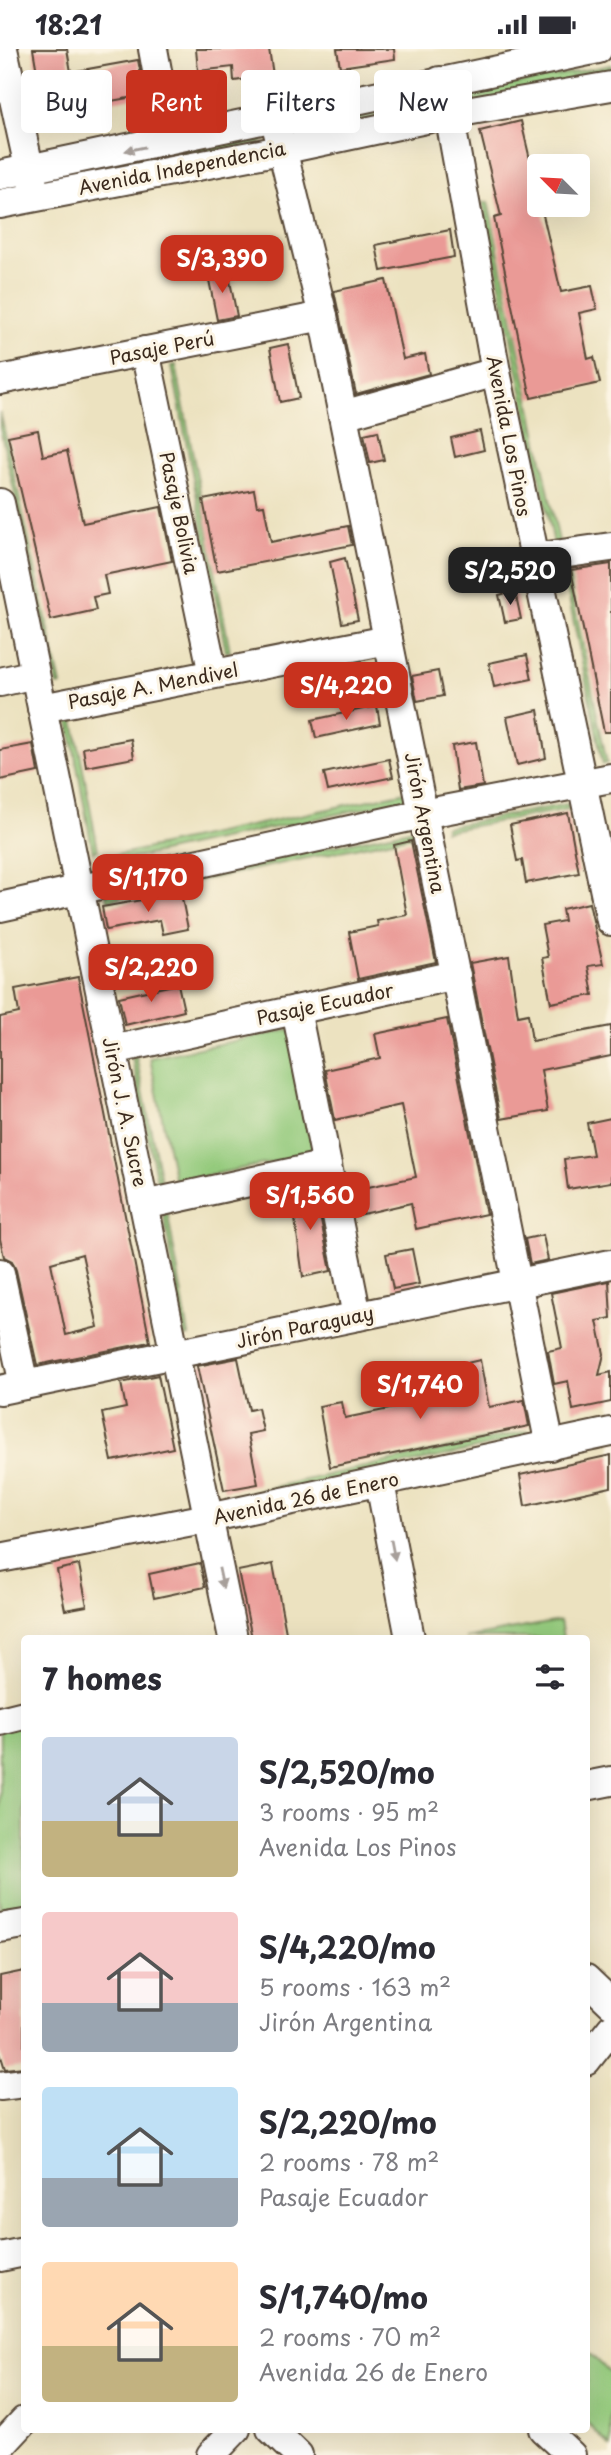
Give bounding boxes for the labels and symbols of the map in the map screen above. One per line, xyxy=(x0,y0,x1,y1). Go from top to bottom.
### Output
street label: Avenida Independencia xyxy=(76,133,288,201)
one-way arrow xyxy=(124,143,146,154)
north arrow xyxy=(527,154,590,217)
pin: S/3,390 xyxy=(157,236,287,295)
street label: Pasaje Perú xyxy=(107,323,216,371)
street label: Avenida Los Pinos xyxy=(481,353,539,519)
street label: Pasaje Bolivia xyxy=(153,449,207,577)
pin: S/2,520 xyxy=(445,547,575,607)
street label: Pasaje A. Mendivel xyxy=(65,655,240,715)
pin: S/4,220 xyxy=(281,663,411,722)
street label: Jirón Argentina xyxy=(399,750,453,896)
pin: S/1,170 xyxy=(83,855,213,914)
pin: S/2,220 xyxy=(86,944,216,1004)
street label: Pasaje Ecuador xyxy=(254,975,396,1031)
street label: Jirón J. A. Sucre xyxy=(96,1034,155,1189)
pin: S/1,560 xyxy=(245,1173,375,1232)
street label: Jirón Paraguay xyxy=(233,1298,376,1354)
pin: S/1,740 xyxy=(355,1361,485,1421)
street label: Avenida 26 de Enero xyxy=(210,1464,401,1530)
one-way arrow xyxy=(388,1539,399,1561)
one-way arrow xyxy=(215,1567,226,1589)

